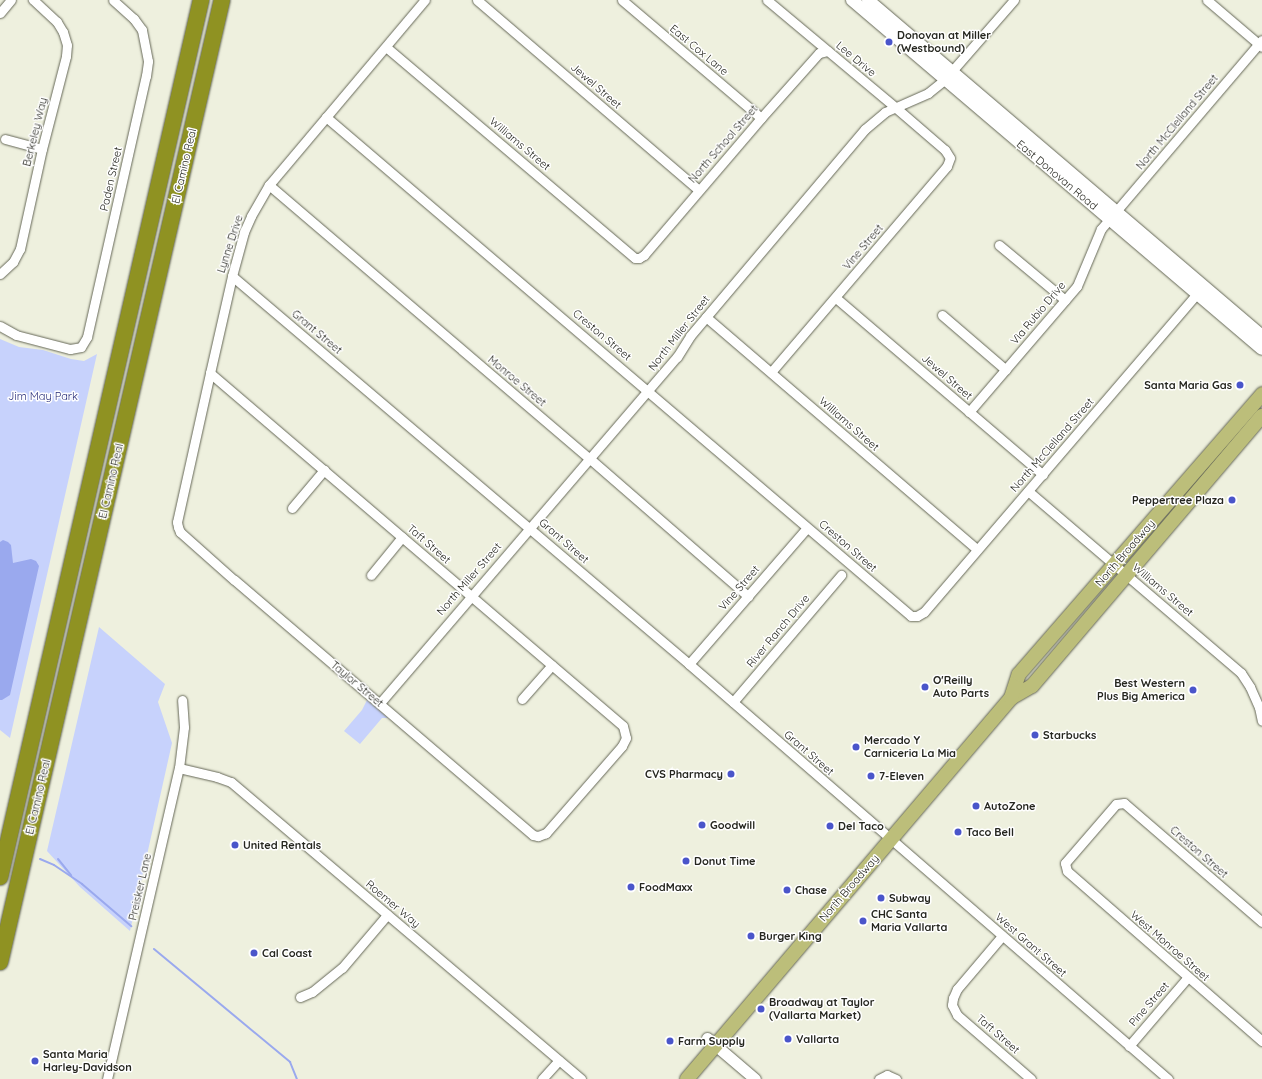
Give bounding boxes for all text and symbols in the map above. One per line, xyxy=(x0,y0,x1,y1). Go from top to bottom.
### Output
street label: East Cox Lane xyxy=(667,22,731,78)
place label: Donovan at Miller (Westbound) xyxy=(897,29,991,55)
marker: Donovan at Miller (Westbound) xyxy=(884,37,894,47)
street label: Lee Drive xyxy=(833,39,879,79)
street label: Jewel Street xyxy=(568,60,624,112)
street label: North McClelland Street xyxy=(1133,72,1221,172)
street label: Berkeley Way xyxy=(20,96,50,168)
street label: North School Street xyxy=(686,102,760,186)
street label: Williams Street xyxy=(487,115,553,173)
street label: El Camino Real xyxy=(169,127,199,205)
street label: East Donovan Road xyxy=(1014,137,1100,213)
street label: Paden Street xyxy=(97,146,125,212)
street label: Lynne Drive xyxy=(214,213,246,275)
street label: Vine Street xyxy=(840,222,886,272)
street label: Via Rubio Drive xyxy=(1008,279,1068,347)
street label: North Miller Street xyxy=(646,293,712,373)
street label: Grant Street xyxy=(289,307,345,357)
street label: Creston Street xyxy=(570,307,634,363)
street label: Jewel Street xyxy=(919,351,975,403)
street label: Monroe Street xyxy=(485,353,549,409)
place label: Santa Maria Gas xyxy=(1144,378,1232,392)
marker: Santa Maria Gas xyxy=(1235,380,1245,390)
park label: Jim May Park xyxy=(8,389,78,403)
street label: Williams Street xyxy=(816,394,882,454)
street label: North McClelland Street xyxy=(1008,395,1096,495)
street label: El Camino Real xyxy=(96,442,126,520)
place label: Peppertree Plaza xyxy=(1132,493,1224,507)
marker: Peppertree Plaza xyxy=(1227,495,1237,505)
street label: Grant Street xyxy=(536,516,592,566)
street label: Creston Street xyxy=(816,517,880,575)
street label: North Broadway xyxy=(1092,517,1158,589)
street label: Taft Street xyxy=(405,522,453,566)
street label: North Miller Street xyxy=(434,540,504,618)
street label: Williams Street xyxy=(1130,561,1196,619)
street label: Vine Street xyxy=(716,563,762,613)
street label: River Ranch Drive xyxy=(744,592,812,670)
street label: Taylor Street xyxy=(328,658,386,710)
place label: O'Reilly Auto Parts xyxy=(933,674,989,700)
place label: Best Western Plus Big America xyxy=(1097,677,1185,703)
marker: O'Reilly Auto Parts xyxy=(920,682,930,692)
marker: Best Western Plus Big America xyxy=(1188,685,1198,695)
street label: Grant Street xyxy=(781,728,837,778)
place label: Starbucks xyxy=(1043,728,1096,742)
marker: Starbucks xyxy=(1030,730,1040,740)
place label: Mercado Y Carniceria La Mia xyxy=(864,734,956,760)
marker: Mercado Y Carniceria La Mia xyxy=(851,742,861,752)
street label: El Camino Real xyxy=(23,758,53,836)
place label: CVS Pharmacy xyxy=(645,767,723,781)
marker: CVS Pharmacy xyxy=(726,769,736,779)
place label: 7-Eleven xyxy=(879,769,924,783)
marker: 7-Eleven xyxy=(866,771,876,781)
place label: AutoZone xyxy=(984,799,1036,813)
marker: AutoZone xyxy=(971,801,981,811)
place label: Goodwill xyxy=(710,818,755,832)
place label: Del Taco xyxy=(838,819,884,833)
marker: Goodwill xyxy=(697,820,707,830)
marker: Del Taco xyxy=(825,821,835,831)
street label: Creston Street xyxy=(1167,823,1231,881)
place label: Taco Bell xyxy=(966,825,1014,839)
marker: Taco Bell xyxy=(953,827,963,837)
place label: United Rentals xyxy=(243,838,321,852)
marker: United Rentals xyxy=(230,840,240,850)
street label: Preisker Lane xyxy=(126,852,154,922)
street label: North Broadway xyxy=(816,852,882,924)
place label: Donut Time xyxy=(694,854,756,868)
marker: Donut Time xyxy=(681,856,691,866)
street label: Roemer Way xyxy=(363,877,423,931)
place label: FoodMaxx xyxy=(639,880,692,894)
marker: FoodMaxx xyxy=(626,882,636,892)
place label: Chase xyxy=(795,883,827,897)
marker: Chase xyxy=(782,885,792,895)
place label: Subway xyxy=(889,891,931,905)
marker: Subway xyxy=(876,893,886,903)
place label: CHC Santa Maria Vallarta xyxy=(871,908,948,934)
street label: West Monroe Street xyxy=(1128,908,1212,984)
street label: West Grant Street xyxy=(993,910,1069,980)
marker: CHC Santa Maria Vallarta xyxy=(858,916,868,926)
place label: Burger King xyxy=(759,929,822,943)
marker: Burger King xyxy=(746,931,756,941)
place label: Cal Coast xyxy=(262,946,312,960)
marker: Cal Coast xyxy=(249,948,259,958)
street label: Pine Street xyxy=(1126,979,1172,1029)
place label: Broadway at Taylor (Vallarta Market) xyxy=(769,996,874,1022)
marker: Broadway at Taylor (Vallarta Market) xyxy=(756,1004,766,1014)
street label: Taft Street xyxy=(974,1012,1022,1056)
place label: Vallarta xyxy=(796,1032,839,1046)
place label: Farm Supply xyxy=(678,1034,745,1048)
marker: Vallarta xyxy=(783,1034,793,1044)
marker: Farm Supply xyxy=(665,1036,675,1046)
place label: Santa Maria Harley-Davidson xyxy=(43,1048,132,1074)
marker: Santa Maria Harley-Davidson xyxy=(30,1056,40,1066)

